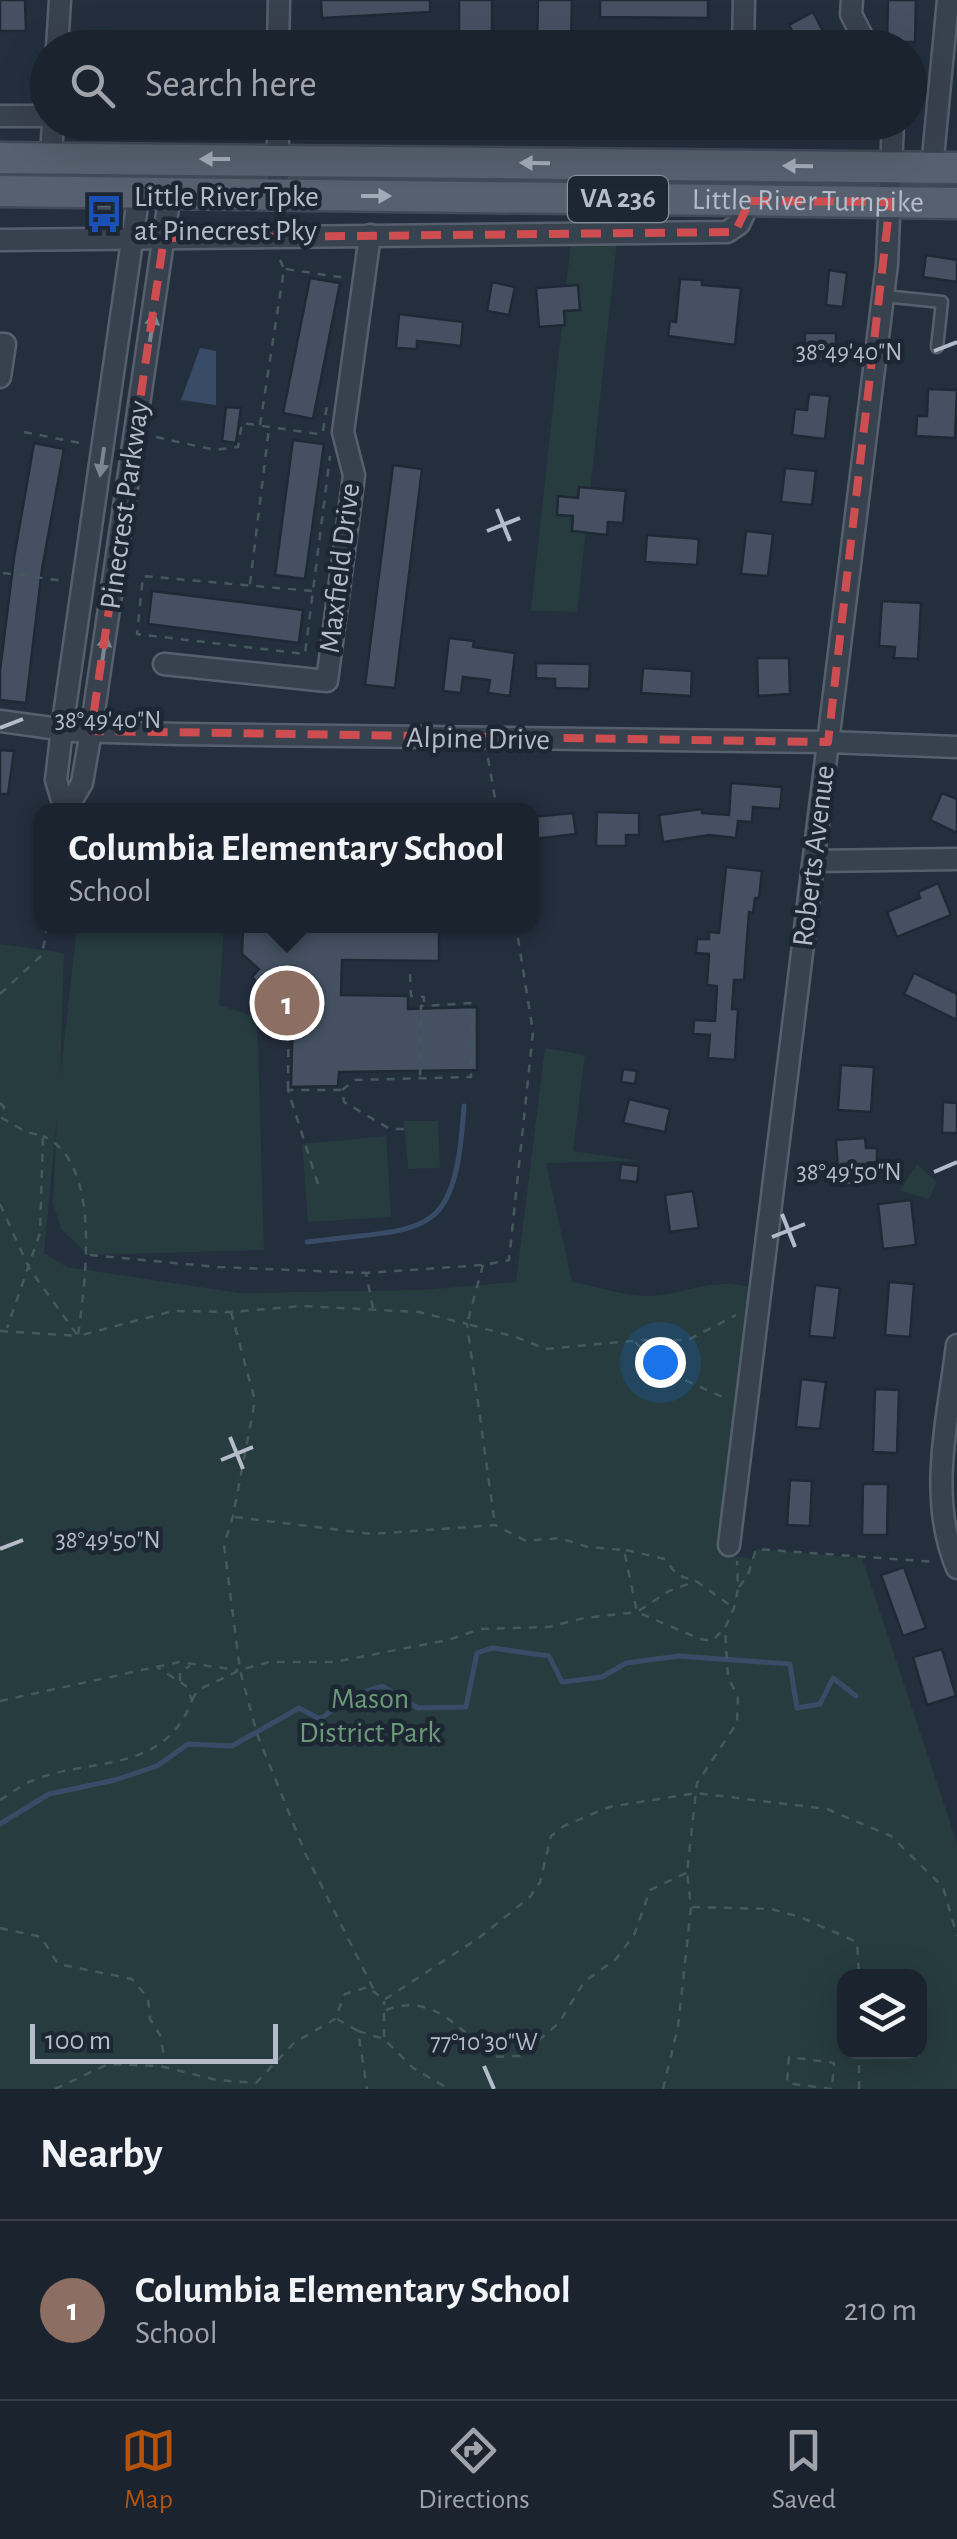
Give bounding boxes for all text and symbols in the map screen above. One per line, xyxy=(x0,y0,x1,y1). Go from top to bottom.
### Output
search box xyxy=(30,30,927,140)
icon: search xyxy=(65,58,120,113)
text: Search here xyxy=(145,66,317,104)
one-way arrow xyxy=(198,151,230,167)
one-way arrow xyxy=(519,155,551,171)
one-way arrow xyxy=(781,158,813,174)
road number: VA 236 xyxy=(568,176,668,222)
place label: Little River Tpke at Pinecrest Pky xyxy=(134,182,319,246)
street label: Little River Turnpike xyxy=(692,185,924,218)
one-way arrow xyxy=(360,188,392,204)
bus stop icon: Little River Tpke at Pinecrest Pky xyxy=(83,193,125,235)
one-way arrow xyxy=(144,311,160,343)
text: 38°49'40"N xyxy=(796,340,902,365)
street label: Pinecrest Parkway xyxy=(96,399,155,611)
one-way arrow xyxy=(93,446,109,478)
street label: Maxfield Drive xyxy=(315,481,365,655)
one-way arrow xyxy=(97,633,112,664)
text: 38°49'40"N xyxy=(55,708,161,733)
street label: Alpine Drive xyxy=(406,723,550,755)
street label: Roberts Avenue xyxy=(788,764,840,948)
popup xyxy=(34,803,539,933)
text: Columbia Elementary School xyxy=(69,830,504,868)
text: School xyxy=(69,875,151,907)
pin: 1 xyxy=(254,966,320,1040)
text: 38°49'50"N xyxy=(796,1160,902,1185)
your location xyxy=(635,1337,686,1388)
text: 38°49'50"N xyxy=(55,1528,161,1553)
park label: Mason District Park xyxy=(299,1684,441,1748)
map controls xyxy=(837,1969,927,2059)
button: layers xyxy=(837,1969,927,2059)
scale bar xyxy=(30,2019,278,2064)
text: 100 m xyxy=(45,2027,111,2055)
text: 77°10'30"W xyxy=(430,2030,538,2055)
text: Nearby xyxy=(40,2133,163,2175)
text: Columbia Elementary School xyxy=(135,2272,571,2310)
text: 1 xyxy=(67,2294,78,2326)
text: 210 m xyxy=(844,2294,917,2326)
text: School xyxy=(135,2317,218,2349)
tab: Map xyxy=(121,2423,176,2517)
tab: Directions xyxy=(418,2423,530,2517)
tab: Saved xyxy=(772,2423,836,2517)

